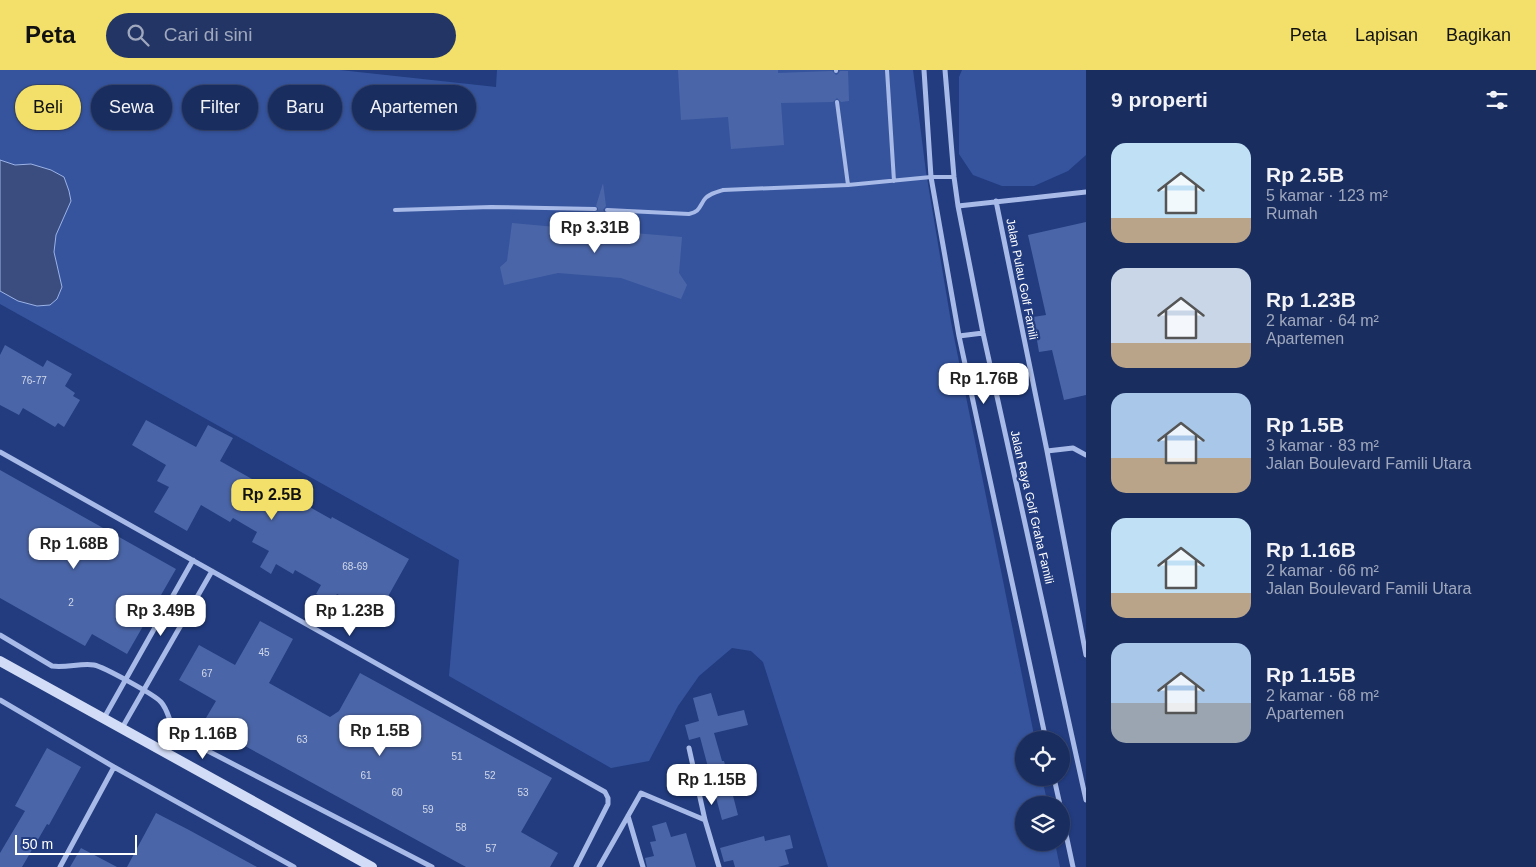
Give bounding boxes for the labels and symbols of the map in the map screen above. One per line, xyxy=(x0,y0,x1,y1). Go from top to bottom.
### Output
pin: Rp 3.31B xyxy=(543,212,647,254)
street label: Jalan Pulau Golf Famili xyxy=(1003,217,1041,341)
pin: Rp 1.76B xyxy=(932,362,1036,405)
house number: 76-77 xyxy=(21,375,47,386)
street label: Jalan Raya Golf Graha Famili xyxy=(1007,429,1057,585)
pin: Rp 2.5B xyxy=(226,478,318,521)
pin: Rp 1.68B xyxy=(22,528,126,570)
house number: 68-69 xyxy=(342,561,368,572)
pin: Rp 3.49B xyxy=(109,594,213,637)
pin: Rp 1.23B xyxy=(298,594,402,637)
house number: 2 xyxy=(68,597,74,608)
house number: 45 xyxy=(258,647,270,658)
house number: 67 xyxy=(201,668,213,679)
pin: Rp 1.5B xyxy=(334,714,426,757)
pin: Rp 1.16B xyxy=(151,718,255,760)
house number: 63 xyxy=(296,734,308,745)
house number: 51 xyxy=(451,751,463,762)
pin: Rp 1.15B xyxy=(660,764,764,806)
house number: 61 xyxy=(360,770,372,781)
house number: 52 xyxy=(484,770,496,781)
house number: 60 xyxy=(391,787,403,798)
house number: 53 xyxy=(517,787,529,798)
house number: 59 xyxy=(422,804,434,815)
house number: 58 xyxy=(455,822,467,833)
scale bar xyxy=(15,832,138,855)
house number: 57 xyxy=(485,843,497,854)

